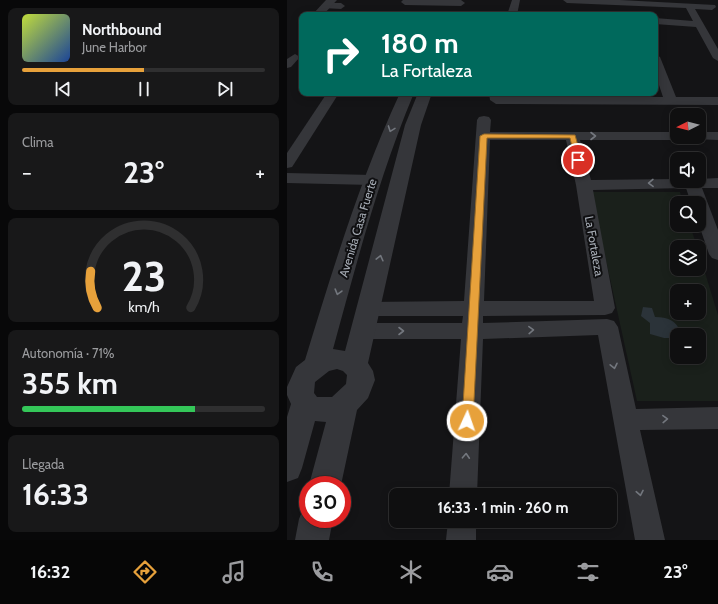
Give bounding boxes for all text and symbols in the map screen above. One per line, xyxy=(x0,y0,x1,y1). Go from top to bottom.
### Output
text: Northbound xyxy=(82,21,162,39)
text: 180 m xyxy=(381,26,459,60)
icon: right xyxy=(315,28,367,80)
text: June Harbor xyxy=(82,39,147,55)
text: La Fortaleza xyxy=(381,60,472,82)
icon: previous xyxy=(52,78,74,100)
icon: pause xyxy=(133,78,155,100)
icon: next xyxy=(214,78,236,100)
north arrow xyxy=(670,108,706,144)
map controls xyxy=(670,108,706,364)
one-way arrow xyxy=(388,125,396,132)
one-way arrow xyxy=(590,132,596,140)
text: Clima xyxy=(22,134,53,150)
pin xyxy=(561,143,595,177)
icon: arrive xyxy=(567,149,589,171)
button: sound xyxy=(670,152,706,188)
text: 23° xyxy=(123,154,164,191)
text: − xyxy=(22,159,32,186)
text: + xyxy=(255,159,265,186)
street label: Avenida Casa Fuerte xyxy=(335,177,380,279)
one-way arrow xyxy=(648,179,654,188)
button: search xyxy=(670,196,706,232)
street label: La Fortaleza xyxy=(582,215,607,277)
button: layers xyxy=(670,240,706,276)
text: 23 xyxy=(121,251,166,301)
one-way arrow xyxy=(375,255,383,261)
button: + xyxy=(670,284,706,320)
one-way arrow xyxy=(334,288,343,295)
text: km/h xyxy=(128,298,159,316)
one-way arrow xyxy=(528,325,534,334)
one-way arrow xyxy=(398,327,404,335)
button: − xyxy=(670,328,706,364)
text: Autonomía · 71% xyxy=(22,345,114,361)
one-way arrow xyxy=(610,362,618,369)
text: 355 km xyxy=(22,365,118,402)
position arrow xyxy=(446,400,488,442)
one-way arrow xyxy=(662,415,668,423)
one-way arrow xyxy=(461,453,470,459)
text: Llegada xyxy=(22,456,64,472)
text: 16:33 xyxy=(22,476,89,513)
speed limit sign: 30 xyxy=(299,476,351,528)
one-way arrow xyxy=(636,490,644,496)
text: 16:33 · 1 min · 260 m xyxy=(437,499,569,517)
icon: directions xyxy=(131,558,159,586)
icon: music xyxy=(220,558,248,586)
icon: phone xyxy=(308,558,336,586)
icon: climate xyxy=(397,558,425,586)
icon: car xyxy=(486,558,514,586)
icon: filters xyxy=(574,558,602,586)
text: 16:32 xyxy=(30,561,70,583)
text: 23° xyxy=(663,561,688,583)

